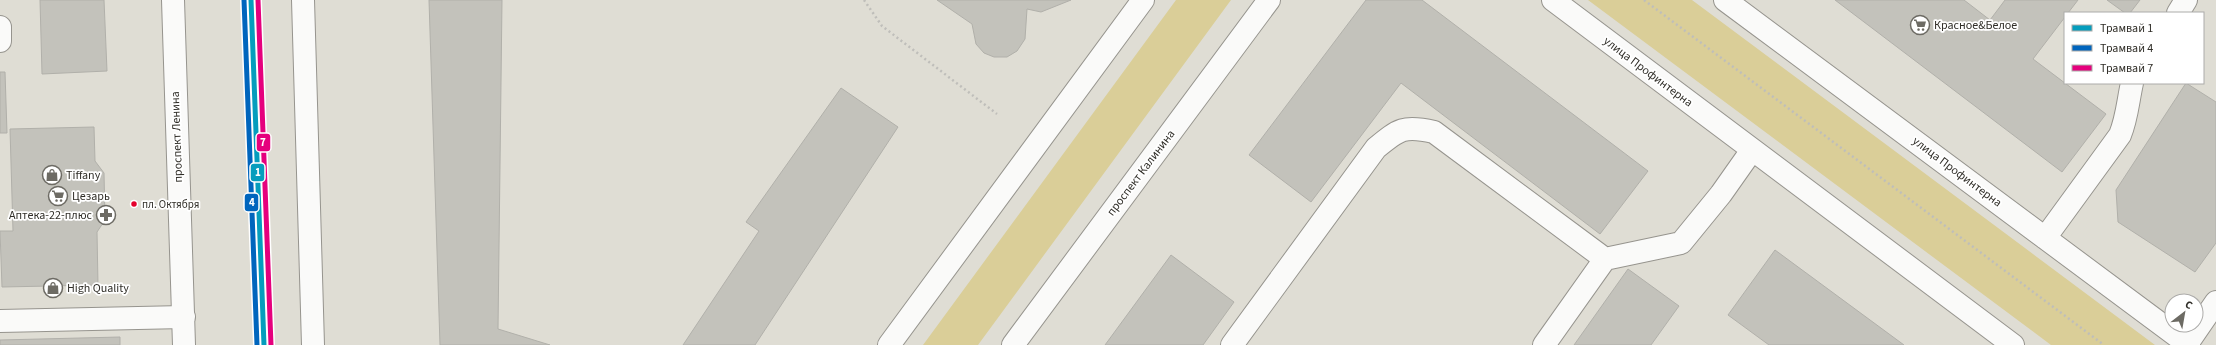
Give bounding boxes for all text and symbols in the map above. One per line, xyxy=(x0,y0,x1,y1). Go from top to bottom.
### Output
legend xyxy=(2064,12,2204,84)
supermarket icon: Красное&Белое xyxy=(1909,14,1931,36)
place label: Красное&Белое xyxy=(1934,17,2017,34)
text: Трамвай 1 xyxy=(2100,20,2153,37)
street label: улица Профинтерна xyxy=(1600,33,1696,111)
text: Трамвай 4 xyxy=(2100,40,2153,57)
text: Трамвай 7 xyxy=(2100,60,2153,77)
street label: проспект Ленина xyxy=(167,91,187,183)
street label: проспект Калинина xyxy=(1103,126,1179,220)
line badge: 7 xyxy=(256,133,271,152)
street label: улица Профинтерна xyxy=(1909,133,2005,211)
text: 7 xyxy=(260,135,266,150)
line badge: 1 xyxy=(250,163,265,182)
shop icon: Tiffany xyxy=(41,164,63,186)
text: 1 xyxy=(255,165,261,180)
place label: Tiffany xyxy=(66,167,101,184)
supermarket icon: Цезарь xyxy=(47,185,69,207)
place label: Цезарь xyxy=(72,188,110,205)
line badge: 4 xyxy=(244,193,259,212)
text: 4 xyxy=(249,195,255,210)
place label: пл. Октября xyxy=(142,197,199,212)
marker: пл. Октября xyxy=(129,199,139,209)
pharmacy icon: Аптека-22-плюс xyxy=(95,204,117,226)
place label: Аптека-22-плюс xyxy=(9,207,93,224)
shop icon: High Quality xyxy=(42,277,64,299)
place label: High Quality xyxy=(67,280,129,297)
north arrow xyxy=(2164,293,2204,333)
text: С xyxy=(2182,297,2196,313)

